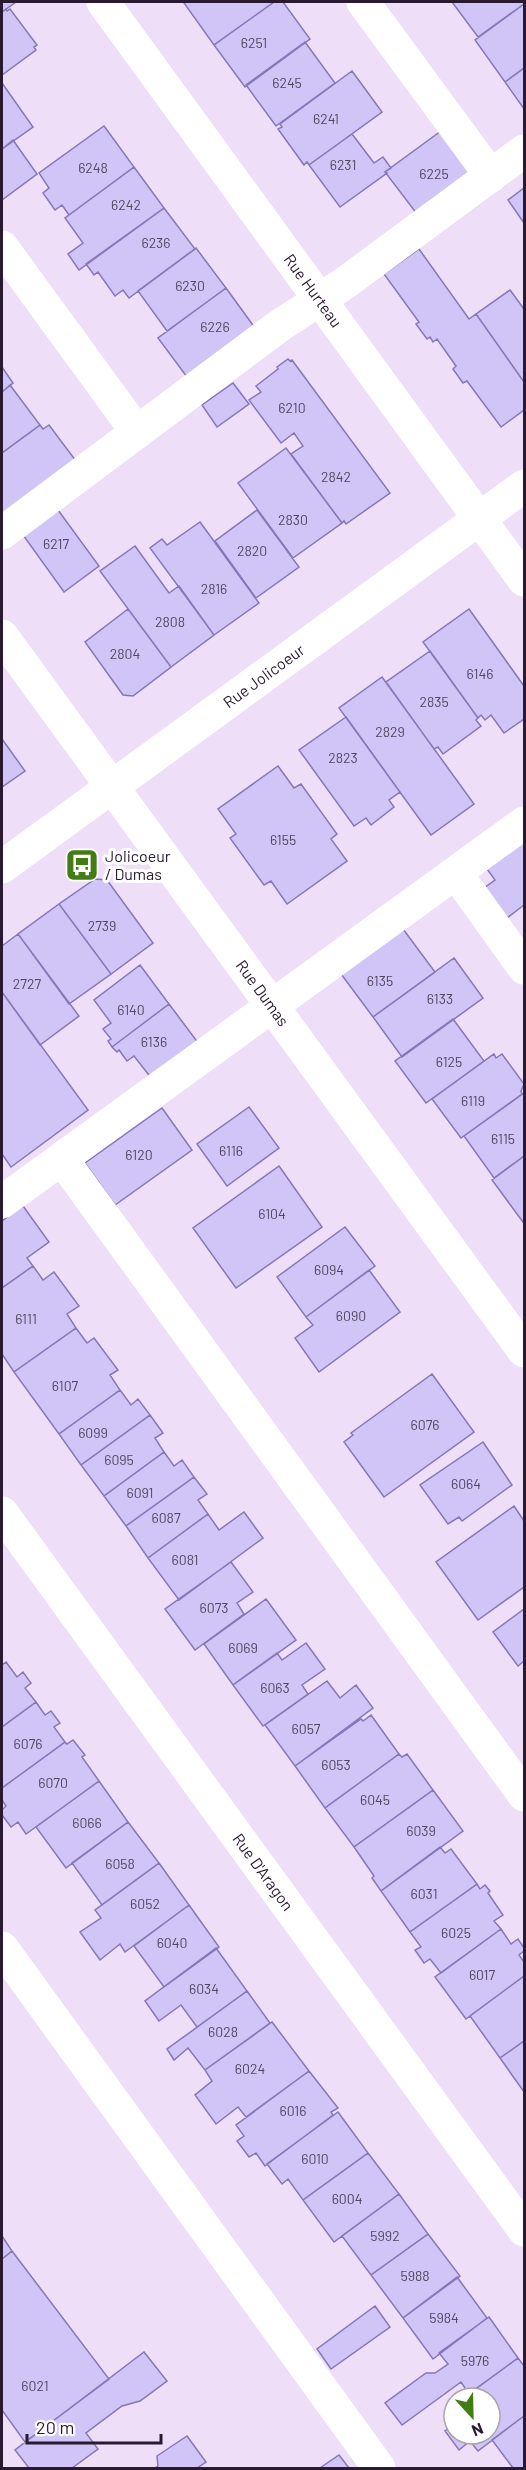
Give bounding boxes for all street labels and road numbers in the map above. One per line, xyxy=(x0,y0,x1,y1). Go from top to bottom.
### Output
street label: Rue Hurteau xyxy=(281,250,347,331)
street label: Rue Jolicoeur xyxy=(219,640,308,711)
street label: Rue Dumas xyxy=(233,956,294,1030)
street label: Rue D'Aragon xyxy=(229,1829,298,1914)

